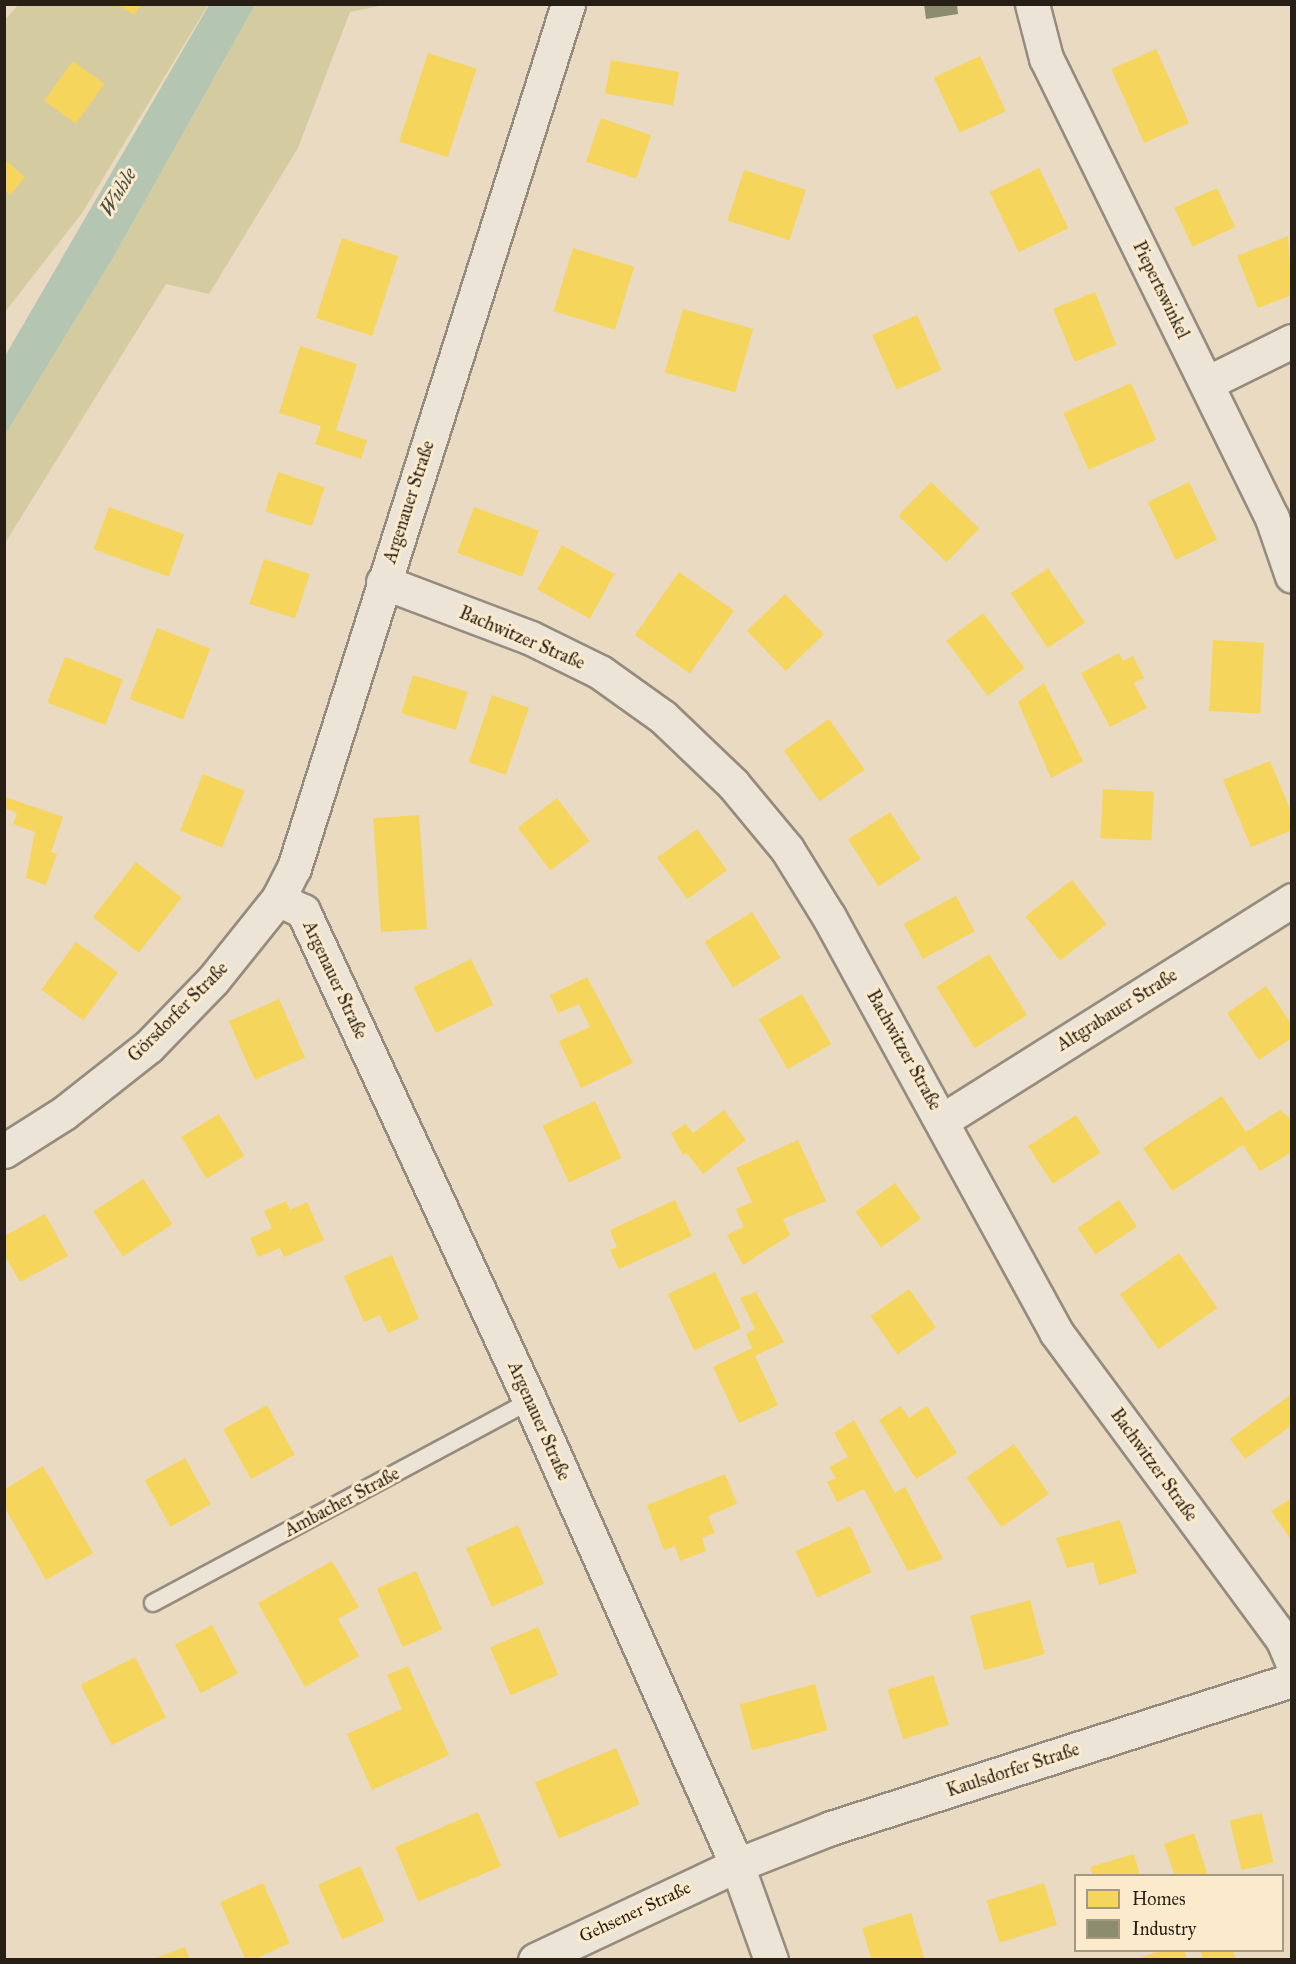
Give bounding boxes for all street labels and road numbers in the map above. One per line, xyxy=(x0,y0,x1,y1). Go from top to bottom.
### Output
street label: Piepertswinkel xyxy=(1128,238,1194,342)
street label: Argenauer Straße xyxy=(379,438,439,566)
street label: Bachwitzer Straße xyxy=(456,602,588,674)
street label: Argenauer Straße xyxy=(298,918,372,1042)
street label: Görsdorfer Straße xyxy=(124,958,232,1066)
street label: Altgrabauer Straße xyxy=(1053,964,1181,1056)
street label: Bachwitzer Straße xyxy=(862,986,946,1114)
street label: Argenauer Straße xyxy=(503,1358,575,1484)
street label: Bachwitzer Straße xyxy=(1106,1404,1202,1526)
street label: Ambacher Straße xyxy=(281,1463,403,1541)
street label: Kaulsdorfer Straße xyxy=(944,1738,1082,1802)
street label: Gehsener Straße xyxy=(576,1877,694,1947)

